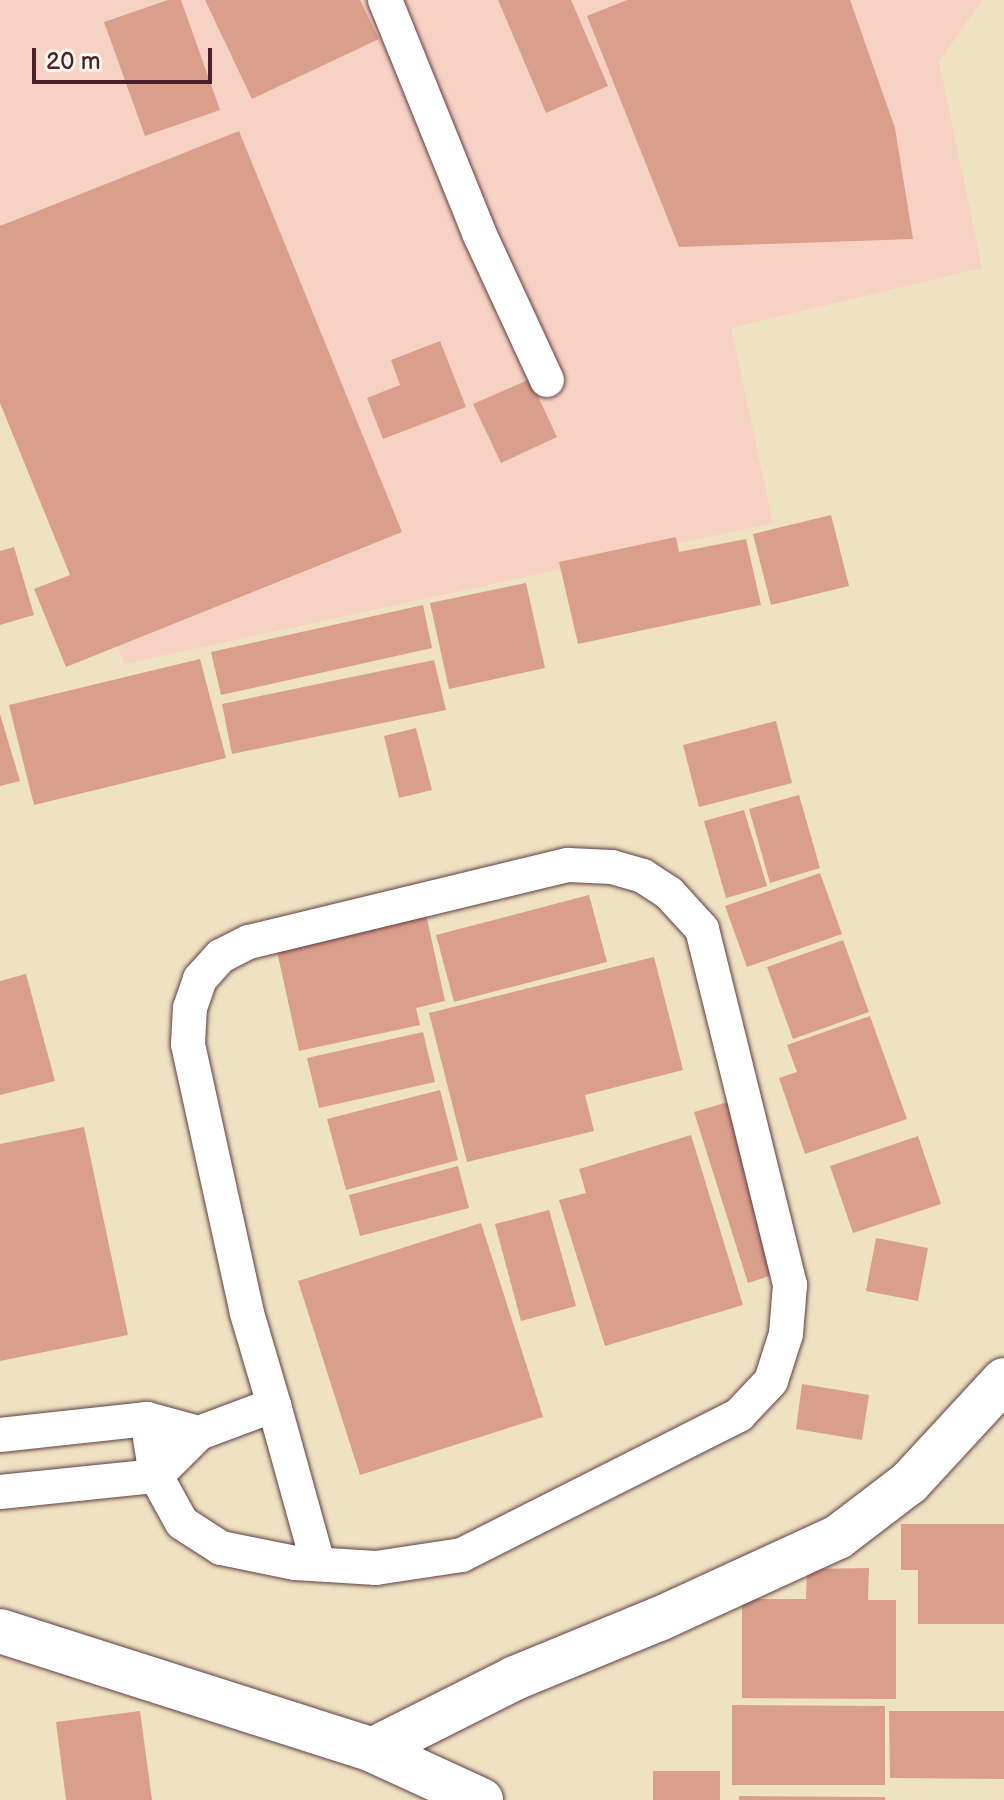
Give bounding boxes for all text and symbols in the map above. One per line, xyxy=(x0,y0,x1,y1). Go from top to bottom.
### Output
scale bar xyxy=(36,32,216,82)
text: 20 m xyxy=(46,47,101,76)

